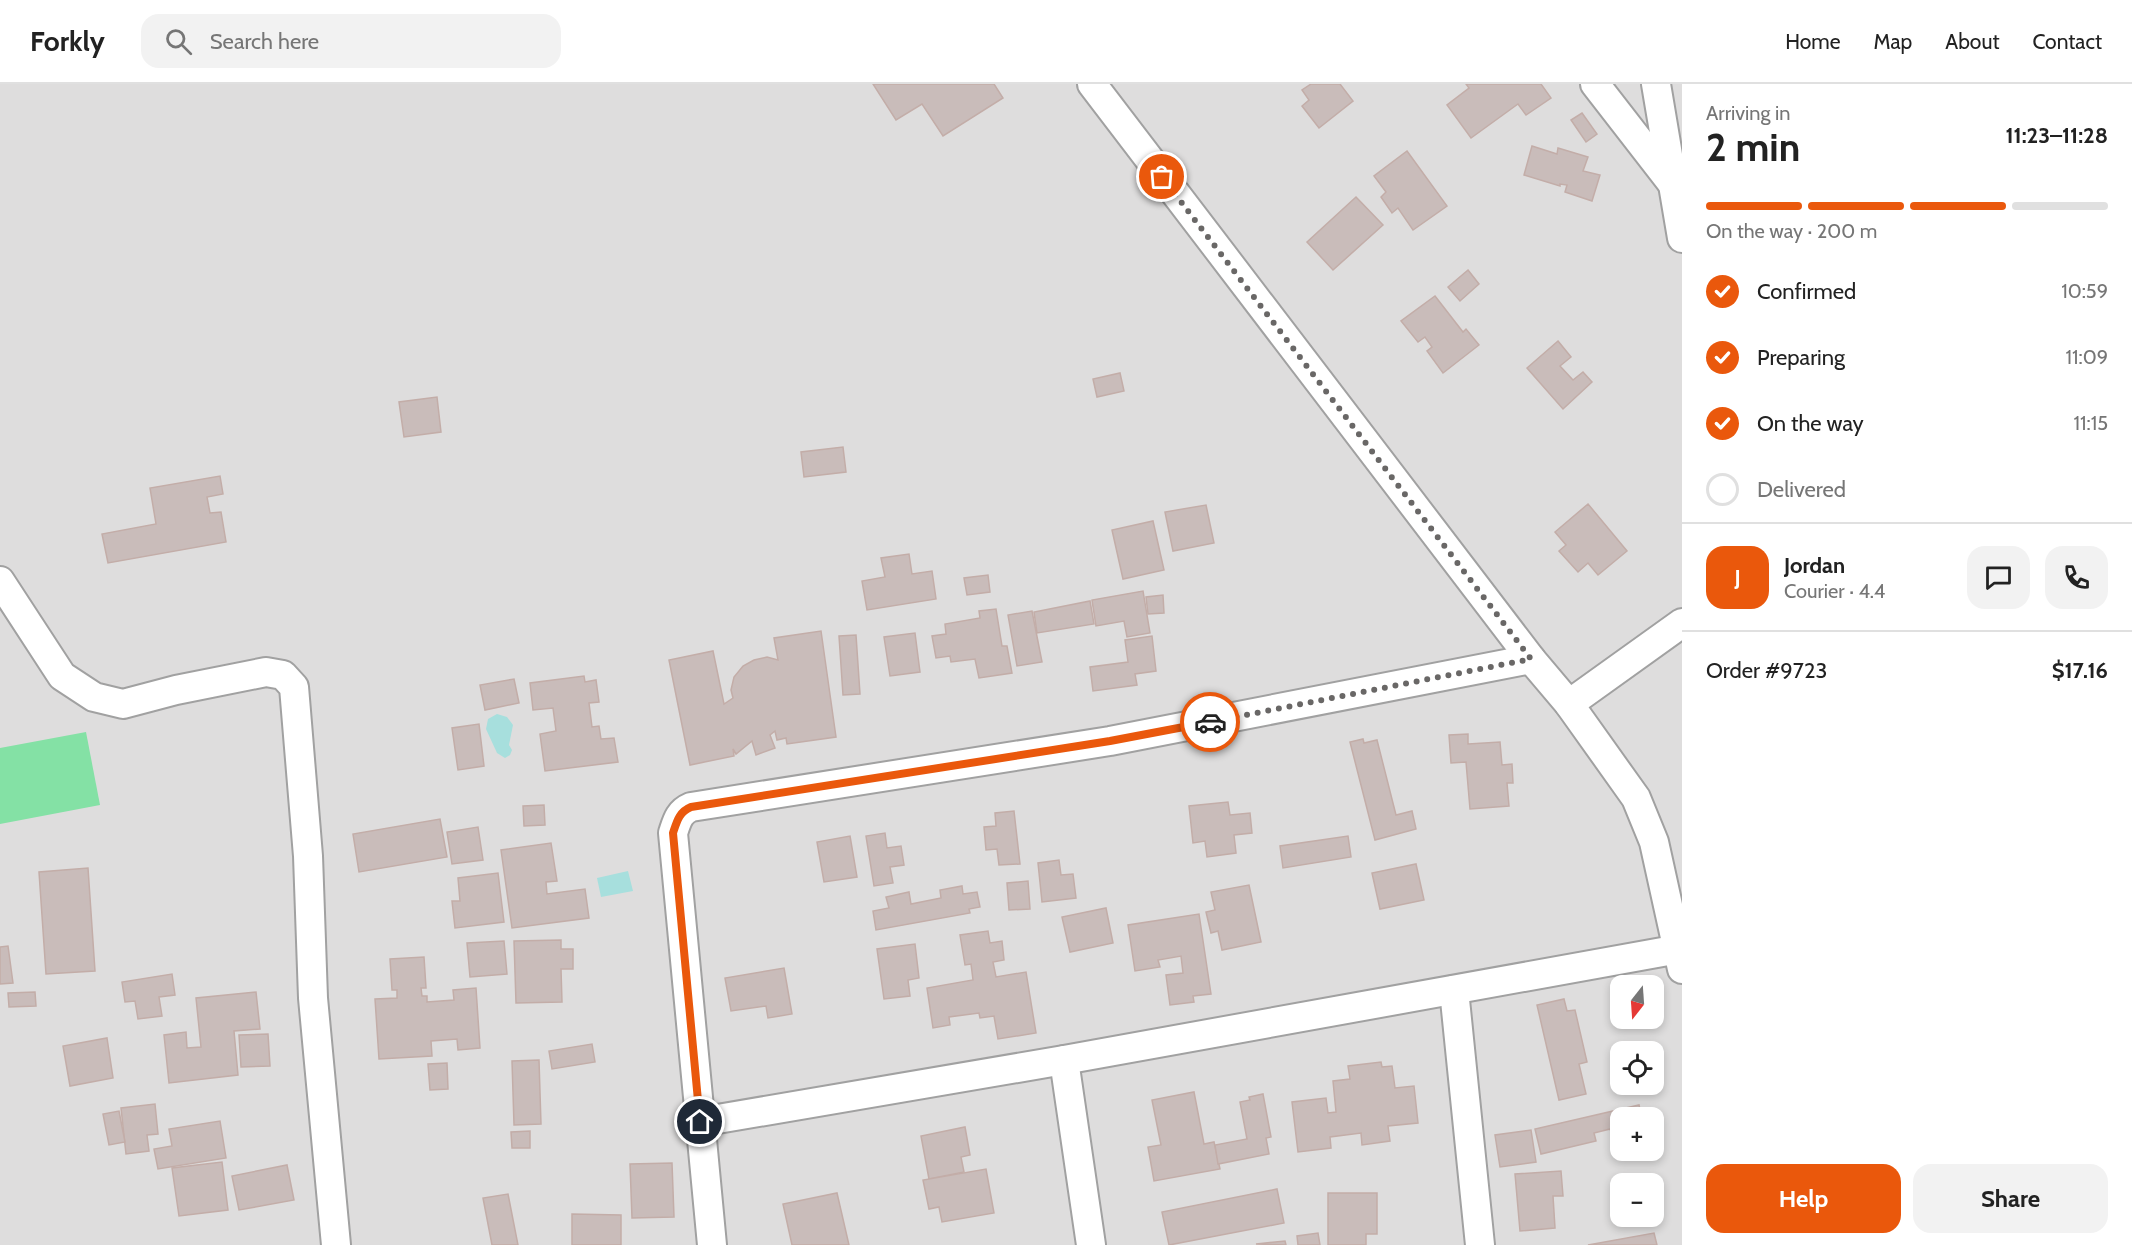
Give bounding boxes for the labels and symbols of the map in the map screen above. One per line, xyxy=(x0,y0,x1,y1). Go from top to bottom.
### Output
pin xyxy=(1136,151,1187,202)
courier xyxy=(1180,692,1240,752)
north arrow xyxy=(1610,975,1664,1029)
pin xyxy=(674,1096,725,1147)

